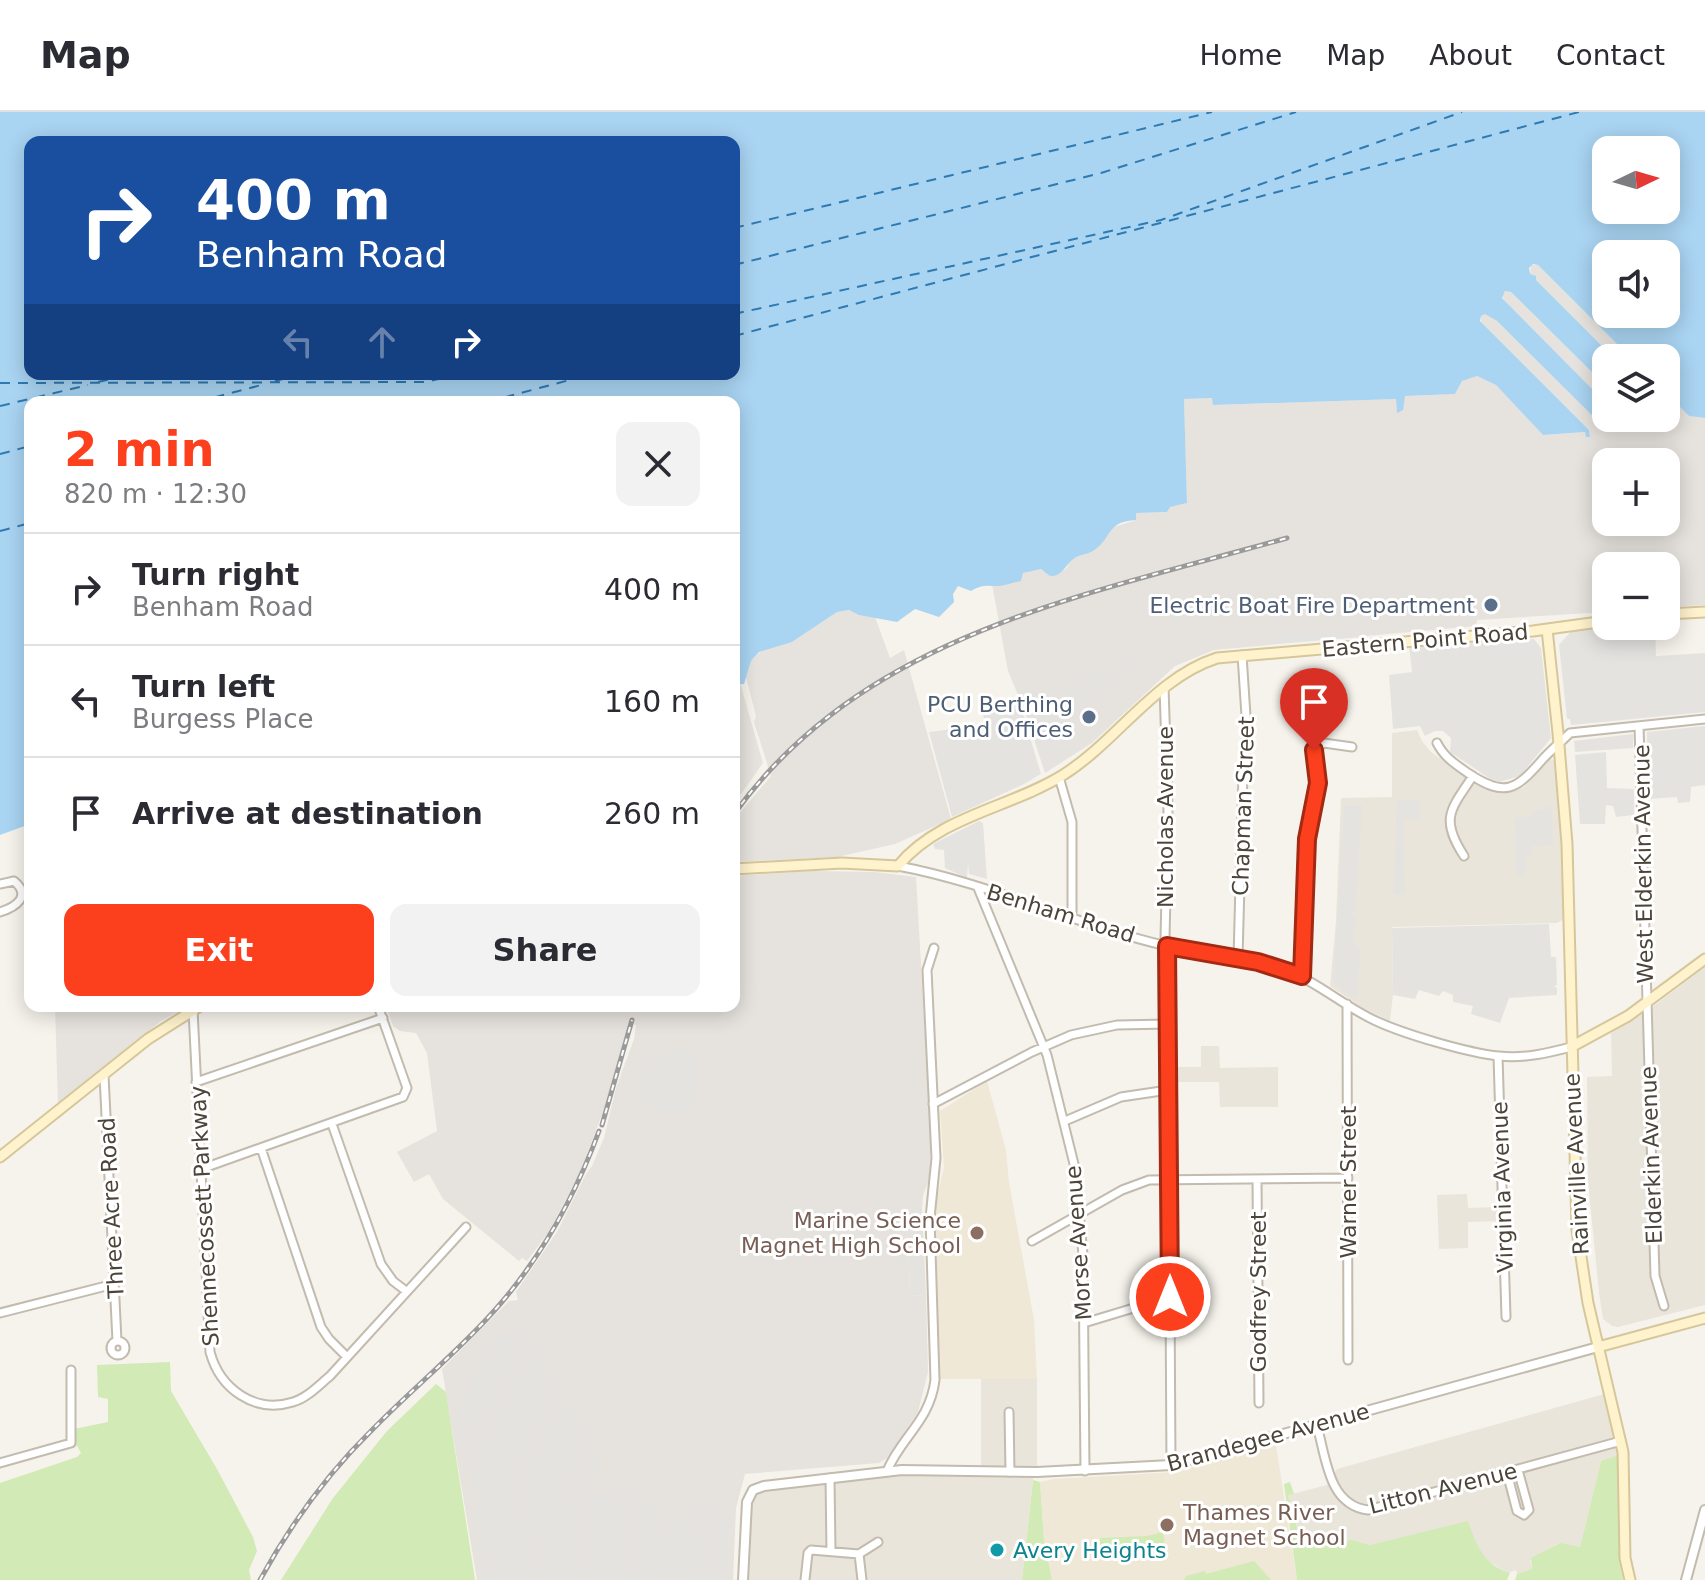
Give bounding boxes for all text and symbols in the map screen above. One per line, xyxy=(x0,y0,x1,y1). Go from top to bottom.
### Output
text: Map xyxy=(40,33,131,77)
text: Home xyxy=(1199,39,1282,72)
text: Map xyxy=(1326,39,1385,72)
text: About xyxy=(1429,39,1512,72)
text: Contact xyxy=(1556,39,1665,72)
north arrow xyxy=(1592,136,1680,224)
map controls xyxy=(1592,136,1680,640)
text: 400 m xyxy=(196,167,391,232)
icon: right xyxy=(64,168,168,272)
text: Benham Road xyxy=(196,234,447,275)
button: sound xyxy=(1592,240,1680,328)
icon: left xyxy=(276,320,320,364)
icon: ahead xyxy=(360,320,404,364)
icon: right xyxy=(444,320,488,364)
button: layers xyxy=(1592,344,1680,432)
text: 2 min xyxy=(64,421,215,477)
button: close xyxy=(616,422,700,506)
button: + xyxy=(1592,448,1680,536)
text: 820 m · 12:30 xyxy=(64,479,247,509)
button: − xyxy=(1592,552,1680,640)
text: Turn right xyxy=(132,557,299,592)
icon: right xyxy=(64,567,108,611)
text: 400 m xyxy=(604,572,700,607)
text: Benham Road xyxy=(132,592,314,622)
place label: Electric Boat Fire Department xyxy=(1149,593,1475,618)
marker: Electric Boat Fire Department xyxy=(1482,596,1500,614)
street label: Eastern Point Road xyxy=(1321,619,1529,662)
pin xyxy=(1280,668,1348,750)
text: Turn left xyxy=(132,669,275,704)
icon: left xyxy=(64,679,108,723)
icon: arrive xyxy=(1292,680,1336,724)
text: 160 m xyxy=(604,684,700,719)
place label: PCU Berthing and Offices xyxy=(927,692,1073,742)
text: Burgess Place xyxy=(132,704,314,734)
marker: PCU Berthing and Offices xyxy=(1080,708,1098,726)
street label: Chapman Street xyxy=(1228,716,1259,896)
street label: Nicholas Avenue xyxy=(1153,726,1178,908)
street label: West Elderkin Avenue xyxy=(1629,744,1658,984)
icon: arrive xyxy=(64,791,108,835)
text: Arrive at destination xyxy=(132,796,483,831)
text: 260 m xyxy=(604,796,700,831)
street label: Benham Road xyxy=(984,879,1138,948)
button: Exit xyxy=(64,904,374,996)
button: Share xyxy=(390,904,700,996)
street label: Elderkin Avenue xyxy=(1636,1066,1667,1244)
street label: Rainville Avenue xyxy=(1559,1072,1594,1255)
street label: Shennecossett Parkway xyxy=(185,1085,224,1347)
street label: Virginia Avenue xyxy=(1487,1101,1518,1273)
street label: Warner Street xyxy=(1336,1105,1361,1258)
street label: Three Acre Road xyxy=(94,1117,129,1300)
street label: Morse Avenue xyxy=(1061,1165,1096,1321)
place label: Marine Science Magnet High School xyxy=(741,1208,961,1258)
street label: Godfrey Street xyxy=(1246,1211,1271,1373)
marker: Marine Science Magnet High School xyxy=(968,1224,986,1242)
position arrow xyxy=(1128,1255,1212,1339)
street label: Brandegee Avenue xyxy=(1164,1398,1372,1477)
street label: Litton Avenue xyxy=(1366,1458,1520,1519)
place label: Thames River Magnet School xyxy=(1182,1500,1346,1550)
marker: Thames River Magnet School xyxy=(1158,1516,1176,1534)
place label: Avery Heights xyxy=(1013,1538,1167,1563)
marker: Avery Heights xyxy=(988,1541,1006,1559)

